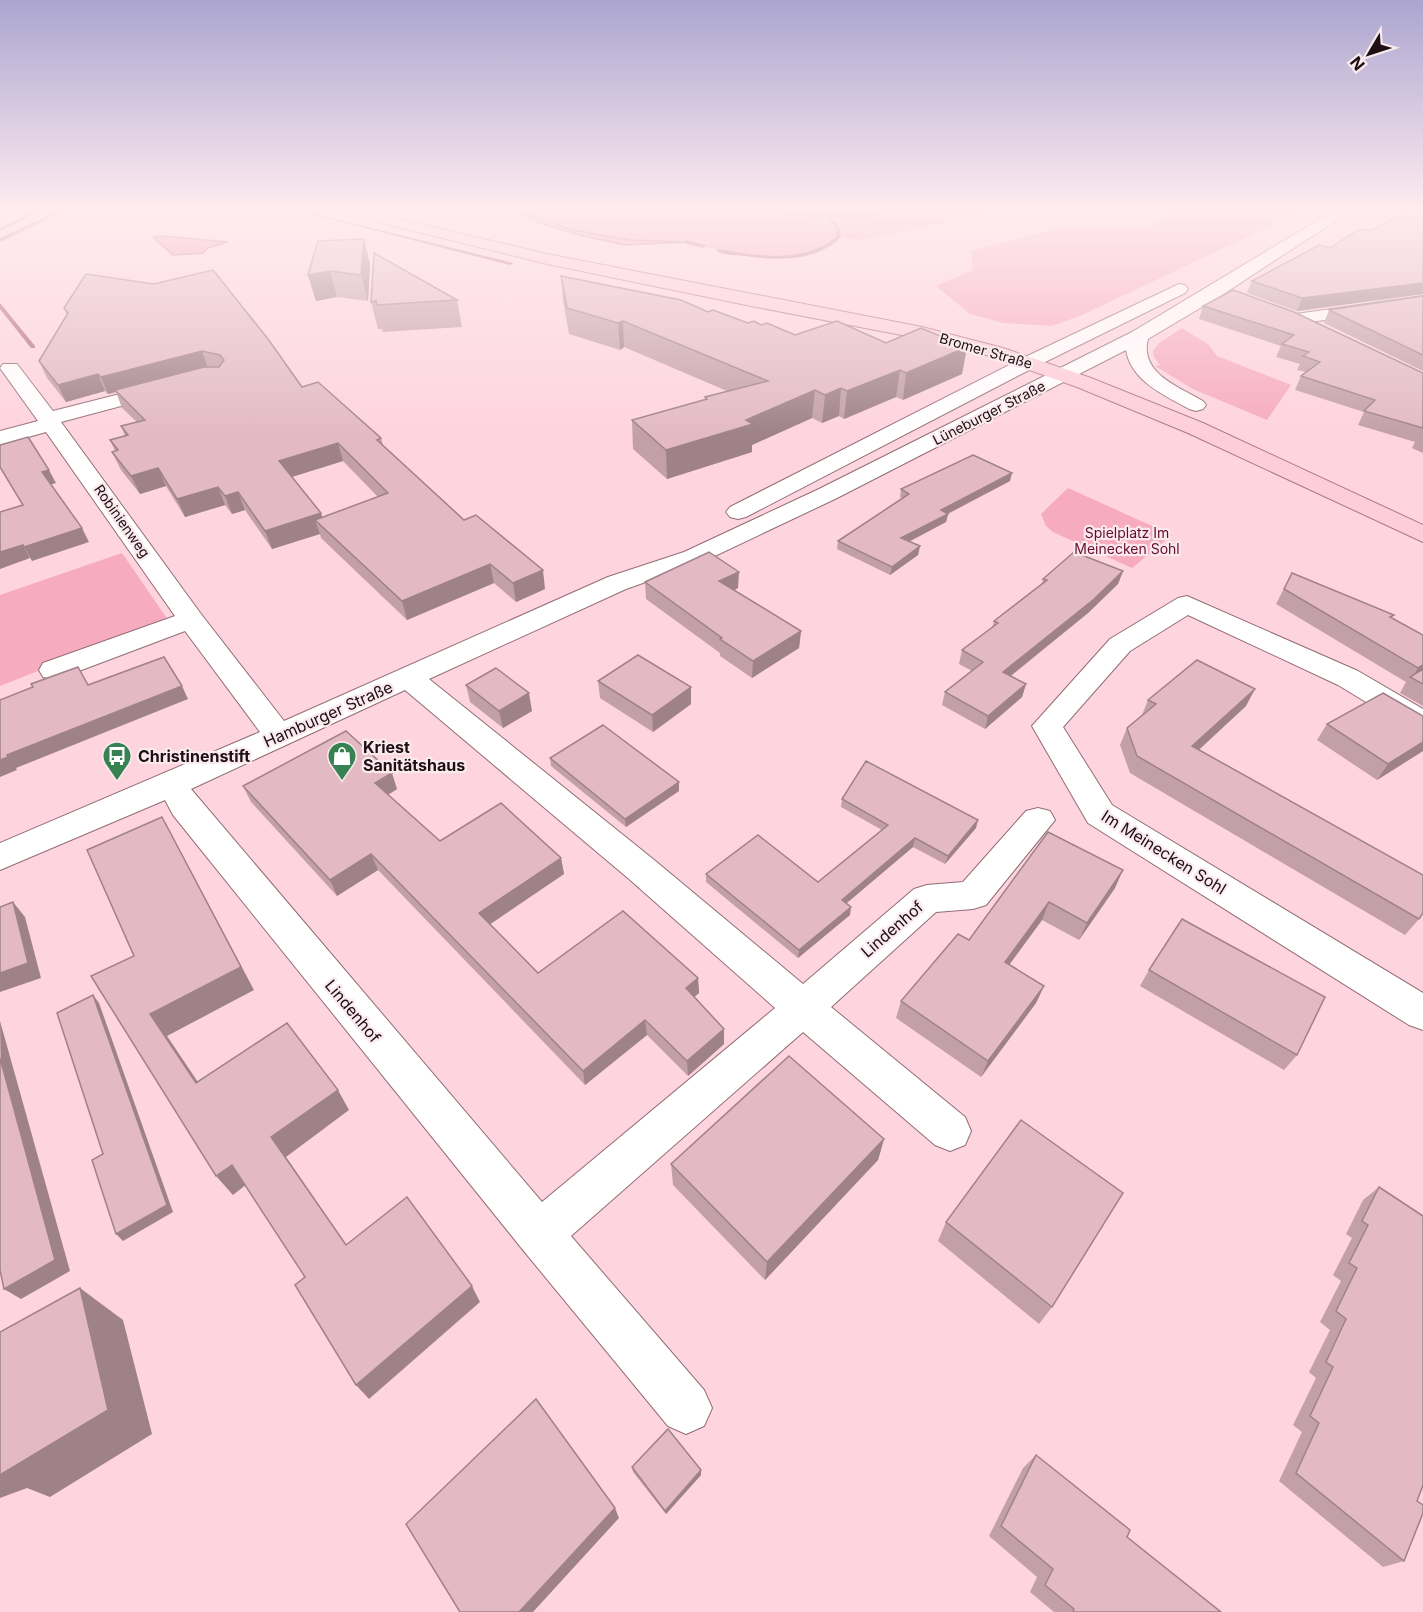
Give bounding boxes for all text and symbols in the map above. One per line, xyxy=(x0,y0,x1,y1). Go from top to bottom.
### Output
north arrow xyxy=(1339,24,1399,84)
text: N xyxy=(1346,52,1369,74)
street label: Bromer Straße xyxy=(938,329,1034,372)
street label: Lüneburger Straße xyxy=(930,377,1048,448)
street label: Robinienweg xyxy=(91,481,154,560)
park label: Spielplatz Im Meinecken Sohl xyxy=(1074,524,1180,557)
street label: Hamburger Straße xyxy=(260,677,396,751)
place label: Kriest Sanitätshaus xyxy=(363,737,465,775)
bus stop icon: Christinenstift xyxy=(101,740,133,782)
shop icon: Kriest Sanitätshaus xyxy=(326,740,358,782)
place label: Christinenstift xyxy=(138,746,250,766)
street label: Im Meinecken Sohl xyxy=(1098,806,1230,898)
street label: Lindenhof xyxy=(857,896,927,961)
street label: Lindenhof xyxy=(321,975,385,1047)

